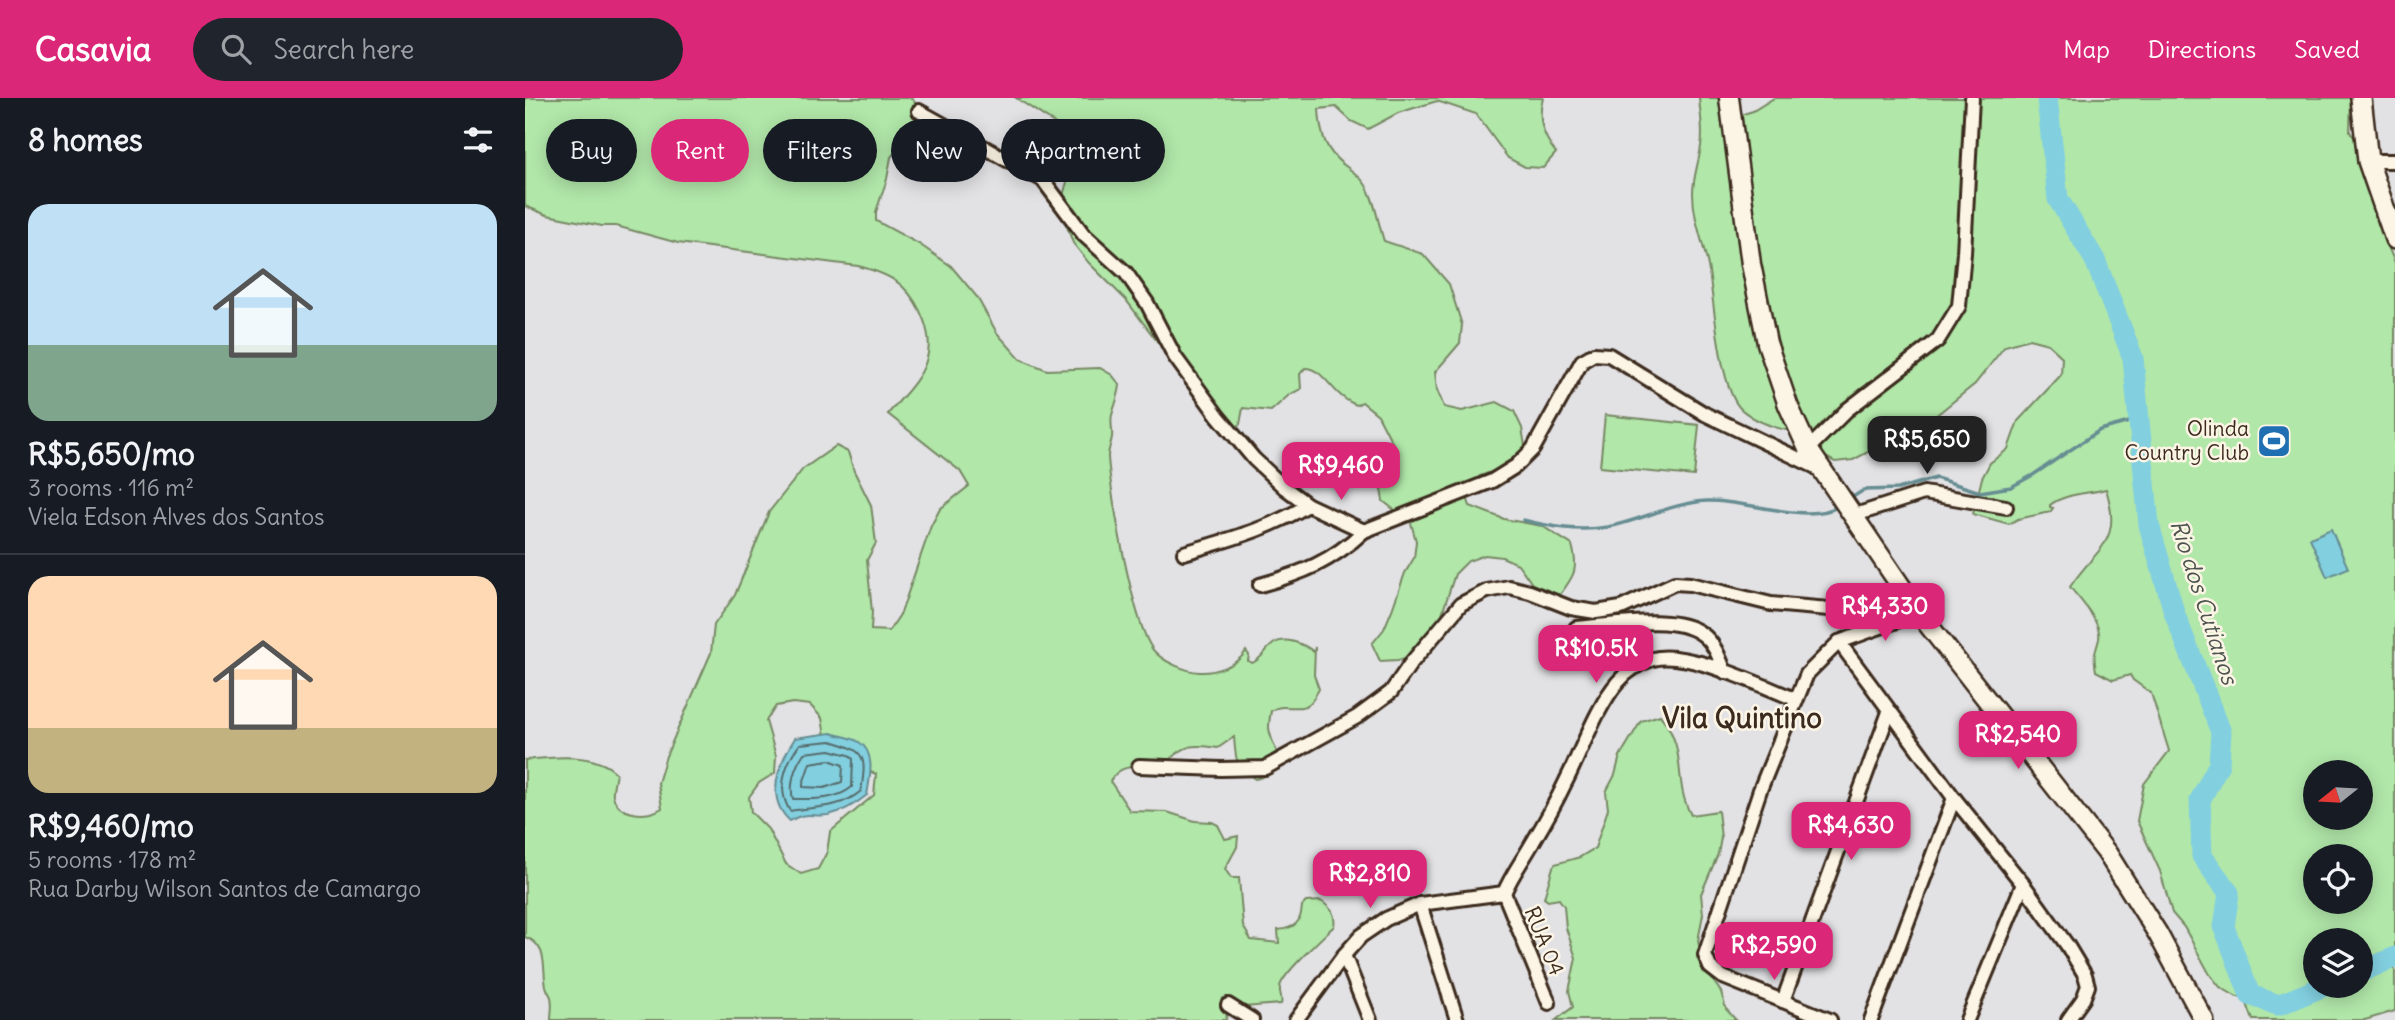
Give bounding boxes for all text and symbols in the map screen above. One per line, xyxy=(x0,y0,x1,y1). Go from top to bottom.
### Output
search box xyxy=(193,18,683,81)
text: Casavia xyxy=(35,28,151,70)
icon: search xyxy=(217,30,255,68)
text: Search here xyxy=(273,33,414,66)
text: Map xyxy=(2063,34,2110,64)
text: Directions xyxy=(2148,34,2256,64)
text: Saved xyxy=(2294,34,2360,64)
chip: Buy xyxy=(546,119,637,182)
chip: Rent xyxy=(651,119,749,182)
chip: Filters xyxy=(763,119,877,182)
chip: New xyxy=(891,119,987,182)
chip: Apartment xyxy=(1001,119,1165,182)
text: 8 homes xyxy=(28,121,143,159)
icon: filters xyxy=(459,121,497,159)
icon: home xyxy=(200,250,326,376)
place label: Olinda Country Club xyxy=(2124,415,2249,466)
pin: R$5,650 xyxy=(1862,416,1992,476)
sports icon: Olinda Country Club xyxy=(2255,422,2293,460)
text: R$5,650 xyxy=(1883,424,1971,453)
text: R$5,650/mo xyxy=(28,435,195,473)
pin: R$9,460 xyxy=(1276,442,1406,502)
text: R$9,460 xyxy=(1298,450,1384,479)
text: 3 rooms · 116 m² xyxy=(28,473,194,502)
text: Viela Edson Alves dos Santos xyxy=(28,502,325,531)
water label: Rio dos Cutianos xyxy=(2164,516,2245,689)
pin: R$4,330 xyxy=(1820,584,1950,643)
text: R$4,330 xyxy=(1842,591,1928,620)
icon: home xyxy=(200,622,326,748)
pin: R$10.5K xyxy=(1531,626,1661,685)
text: R$10.5K xyxy=(1554,633,1638,662)
district label: Vila Quintino xyxy=(1662,700,1822,736)
pin: R$2,540 xyxy=(1953,712,2083,771)
text: R$2,540 xyxy=(1975,719,2061,748)
north arrow xyxy=(2303,760,2373,830)
map controls xyxy=(2303,760,2373,998)
pin: R$4,630 xyxy=(1786,802,1916,862)
text: R$9,460/mo xyxy=(28,807,194,845)
text: R$4,630 xyxy=(1808,810,1894,839)
button: locate xyxy=(2303,844,2373,914)
text: 5 rooms · 178 m² xyxy=(28,845,196,874)
pin: R$2,810 xyxy=(1305,850,1435,910)
text: R$2,810 xyxy=(1329,858,1411,887)
text: Rua Darby Wilson Santos de Camargo xyxy=(28,874,421,903)
street label: RUA 04 xyxy=(1518,902,1570,979)
pin: R$2,590 xyxy=(1709,922,1839,982)
button: layers xyxy=(2303,928,2373,998)
text: R$2,590 xyxy=(1731,930,1817,959)

